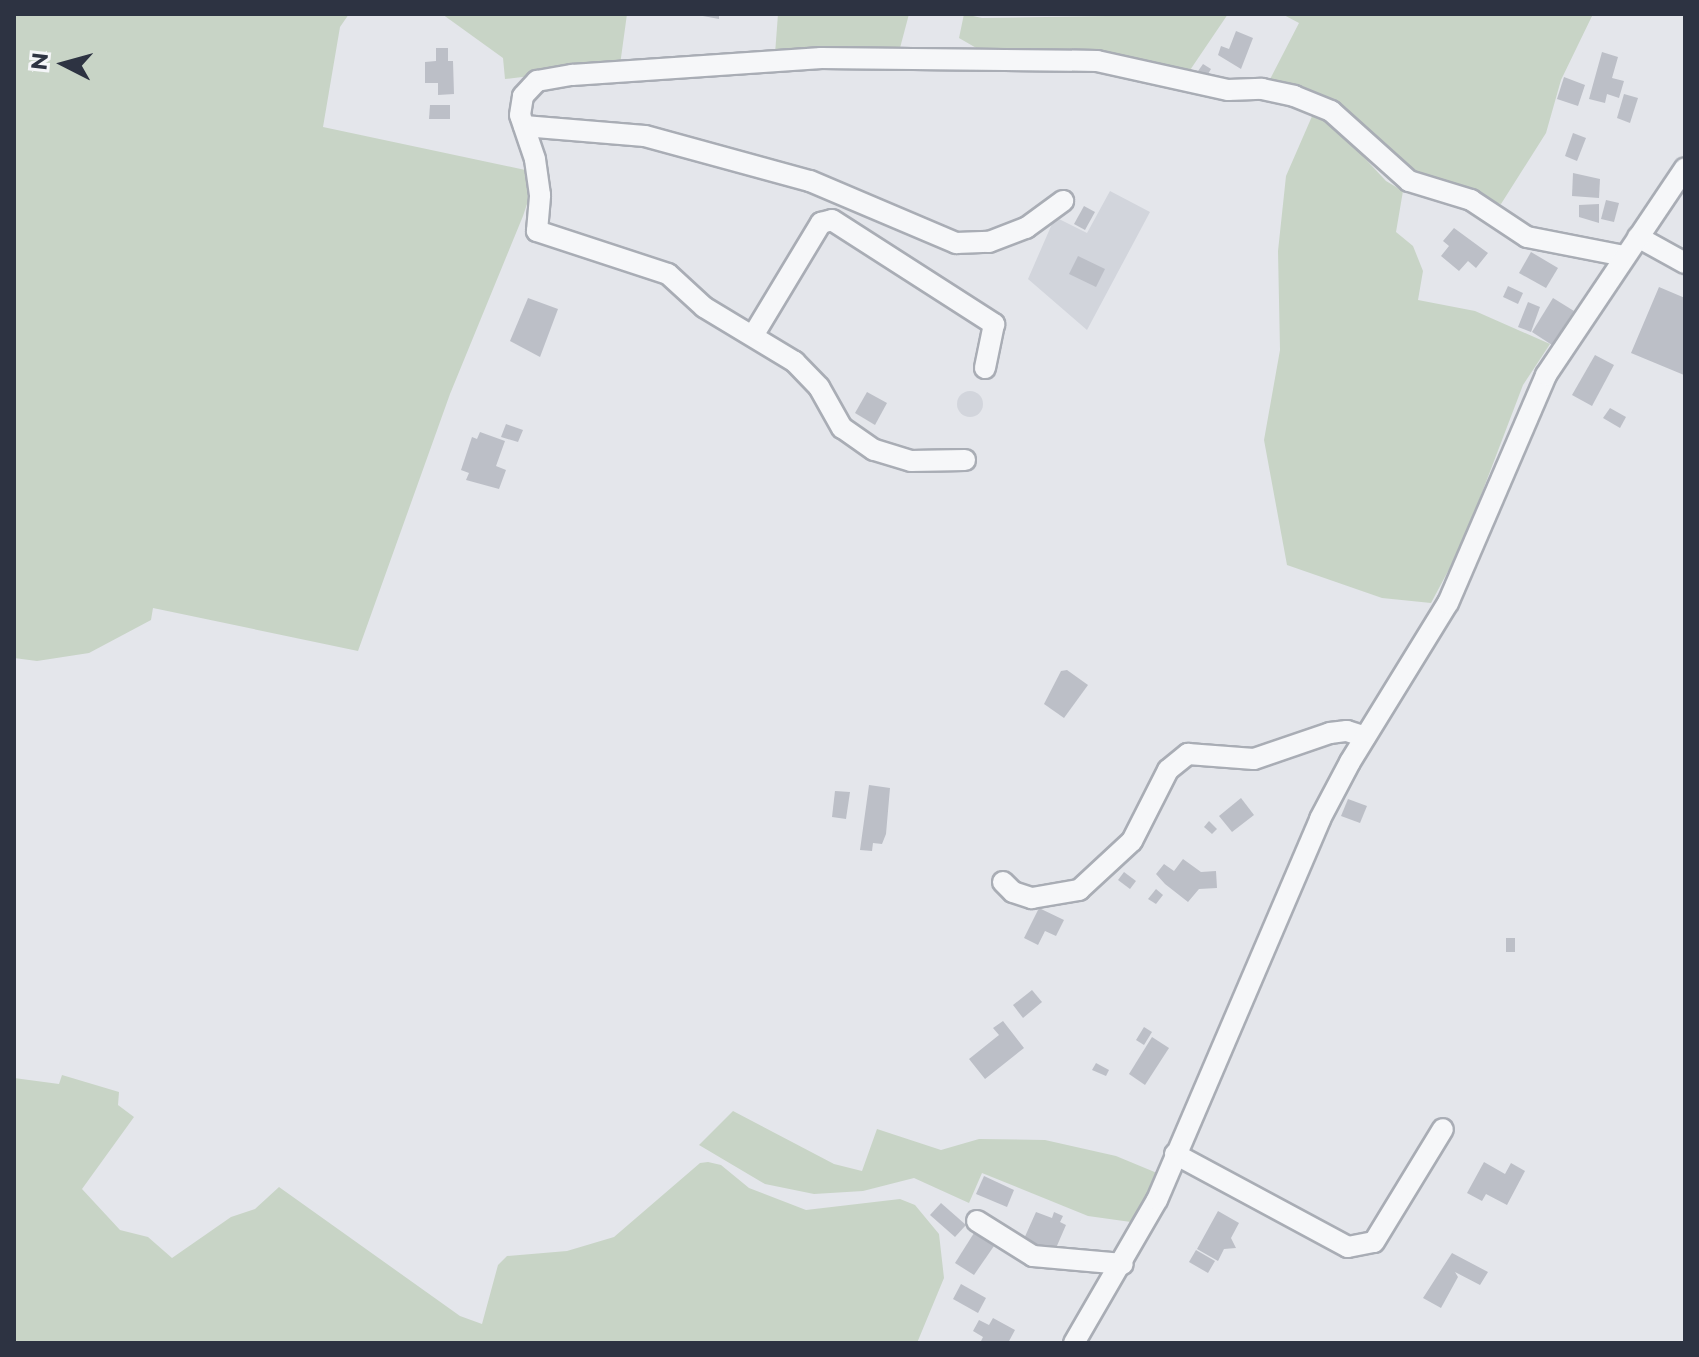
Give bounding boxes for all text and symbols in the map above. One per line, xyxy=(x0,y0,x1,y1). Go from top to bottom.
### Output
north arrow xyxy=(24,24,104,104)
text: N xyxy=(25,51,54,72)

